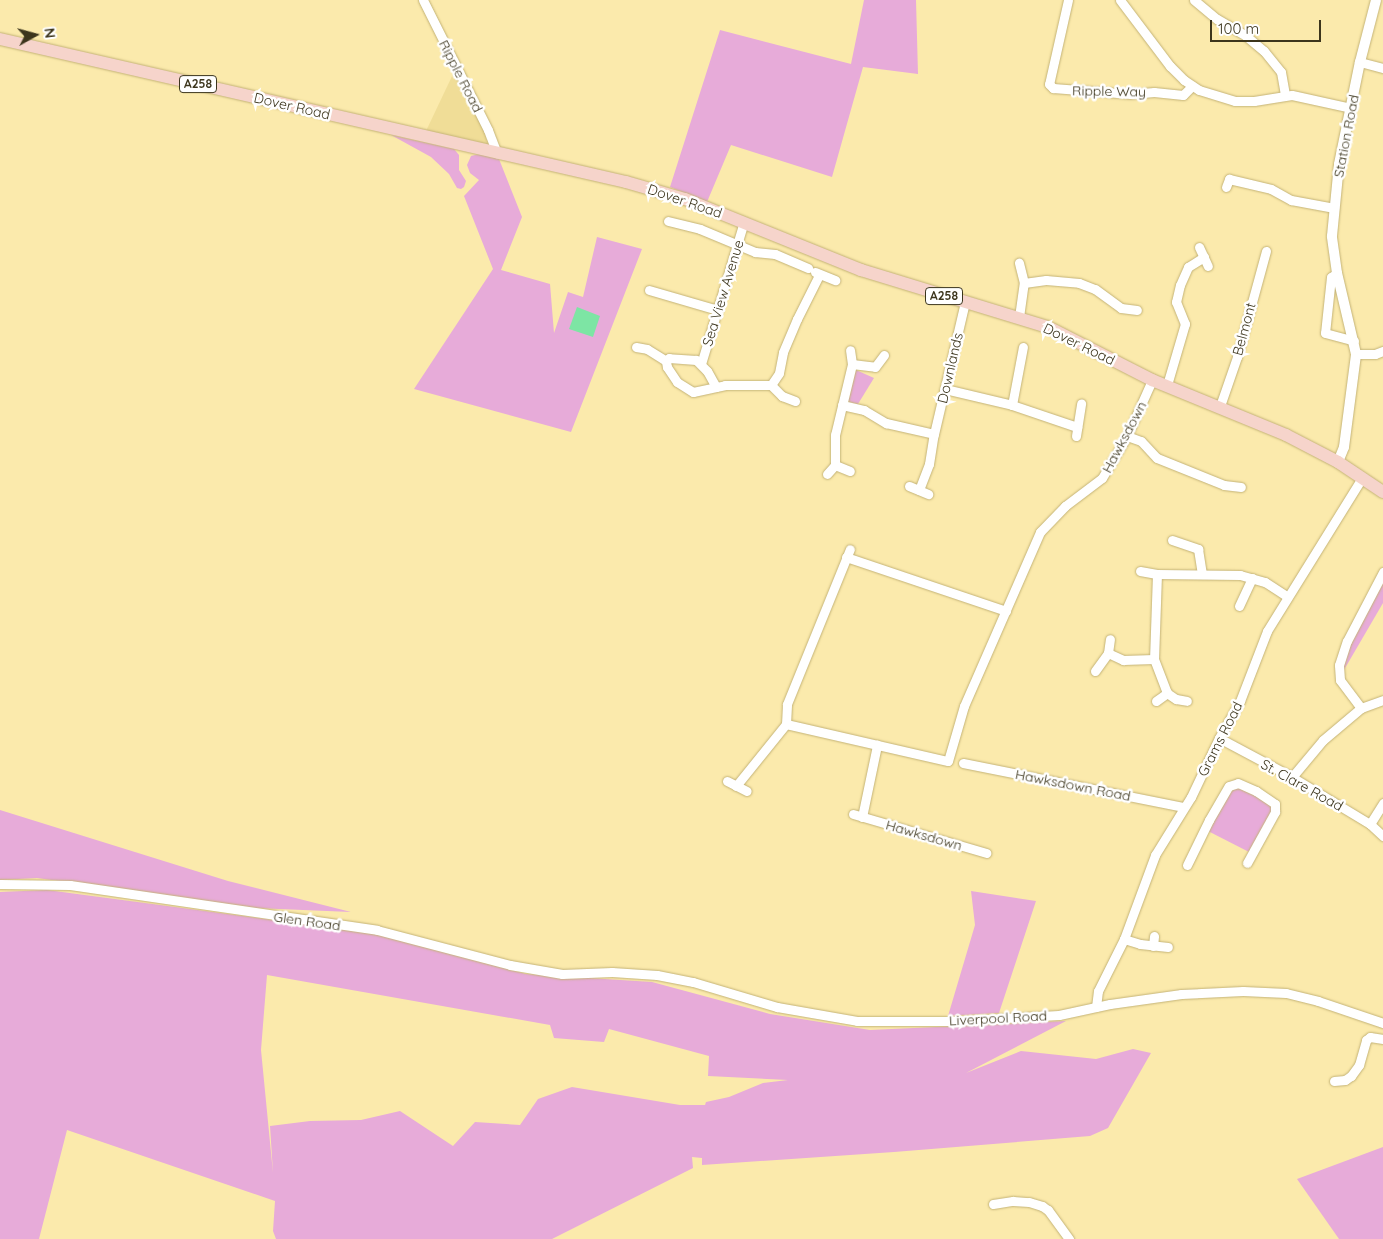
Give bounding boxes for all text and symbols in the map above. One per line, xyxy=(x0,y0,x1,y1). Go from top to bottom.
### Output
north arrow xyxy=(10,10,60,60)
scale bar xyxy=(1213,10,1324,42)
text: 100 m xyxy=(1218,19,1259,38)
text: N xyxy=(40,27,59,39)
street label: Ripple Road xyxy=(436,37,486,115)
road number: A258 xyxy=(178,74,218,94)
street label: Ripple Way xyxy=(1072,82,1146,100)
street label: Dover Road xyxy=(252,89,332,123)
street label: Station Road xyxy=(1330,93,1362,179)
street label: Dover Road xyxy=(646,180,724,222)
street label: Sea View Avenue xyxy=(699,238,747,348)
road number: A258 xyxy=(924,286,964,306)
street label: Belmont xyxy=(1229,301,1259,357)
street label: Dover Road xyxy=(1040,319,1118,369)
street label: Downlands xyxy=(934,331,966,405)
street label: Hawksdown xyxy=(1098,398,1150,476)
street label: Grams Road xyxy=(1194,699,1246,779)
street label: St. Clare Road xyxy=(1258,756,1346,814)
street label: Hawksdown Road xyxy=(1014,766,1132,804)
street label: Hawksdown xyxy=(884,816,964,854)
street label: Glen Road xyxy=(272,908,342,934)
street label: Liverpool Road xyxy=(949,1007,1047,1029)

